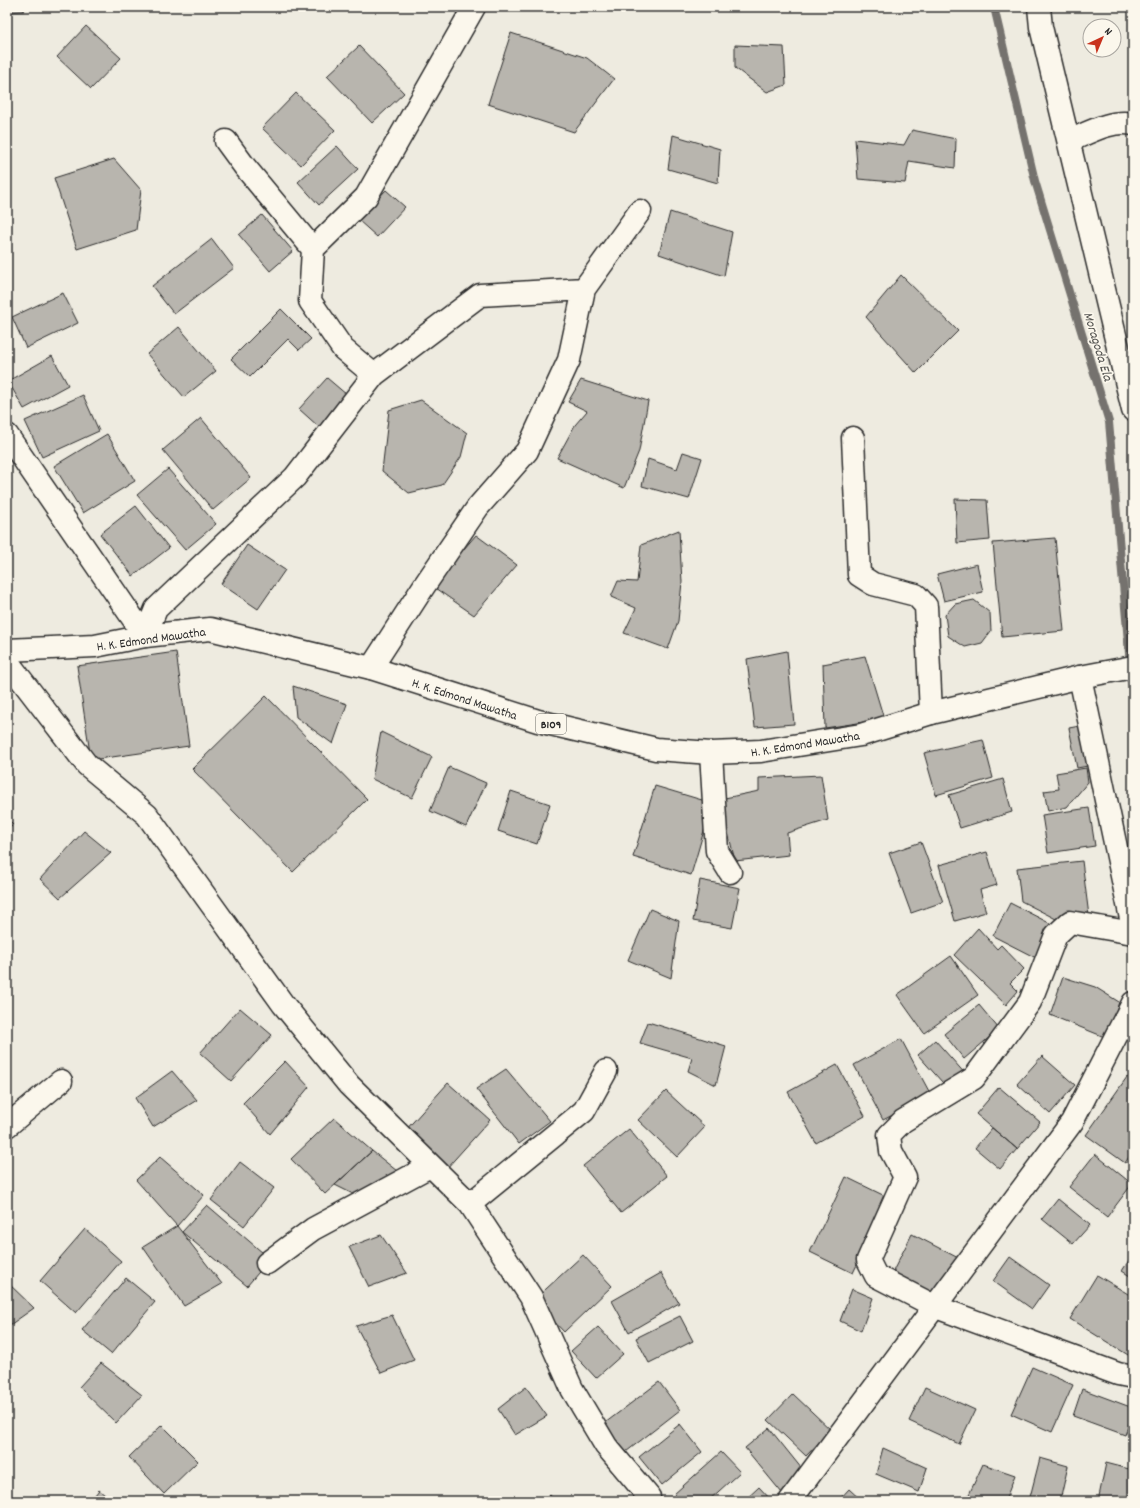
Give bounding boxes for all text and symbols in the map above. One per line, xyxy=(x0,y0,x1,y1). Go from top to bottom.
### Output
north arrow xyxy=(1082,18,1122,58)
text: N xyxy=(1100,25,1115,40)
water label: Moragoda Ela xyxy=(1077,310,1117,385)
street label: H. K. Edmond Mawatha xyxy=(96,623,208,658)
street label: H. K. Edmond Mawatha xyxy=(409,674,520,727)
road number: B109 xyxy=(536,714,566,734)
street label: H. K. Edmond Mawatha xyxy=(750,727,862,763)

